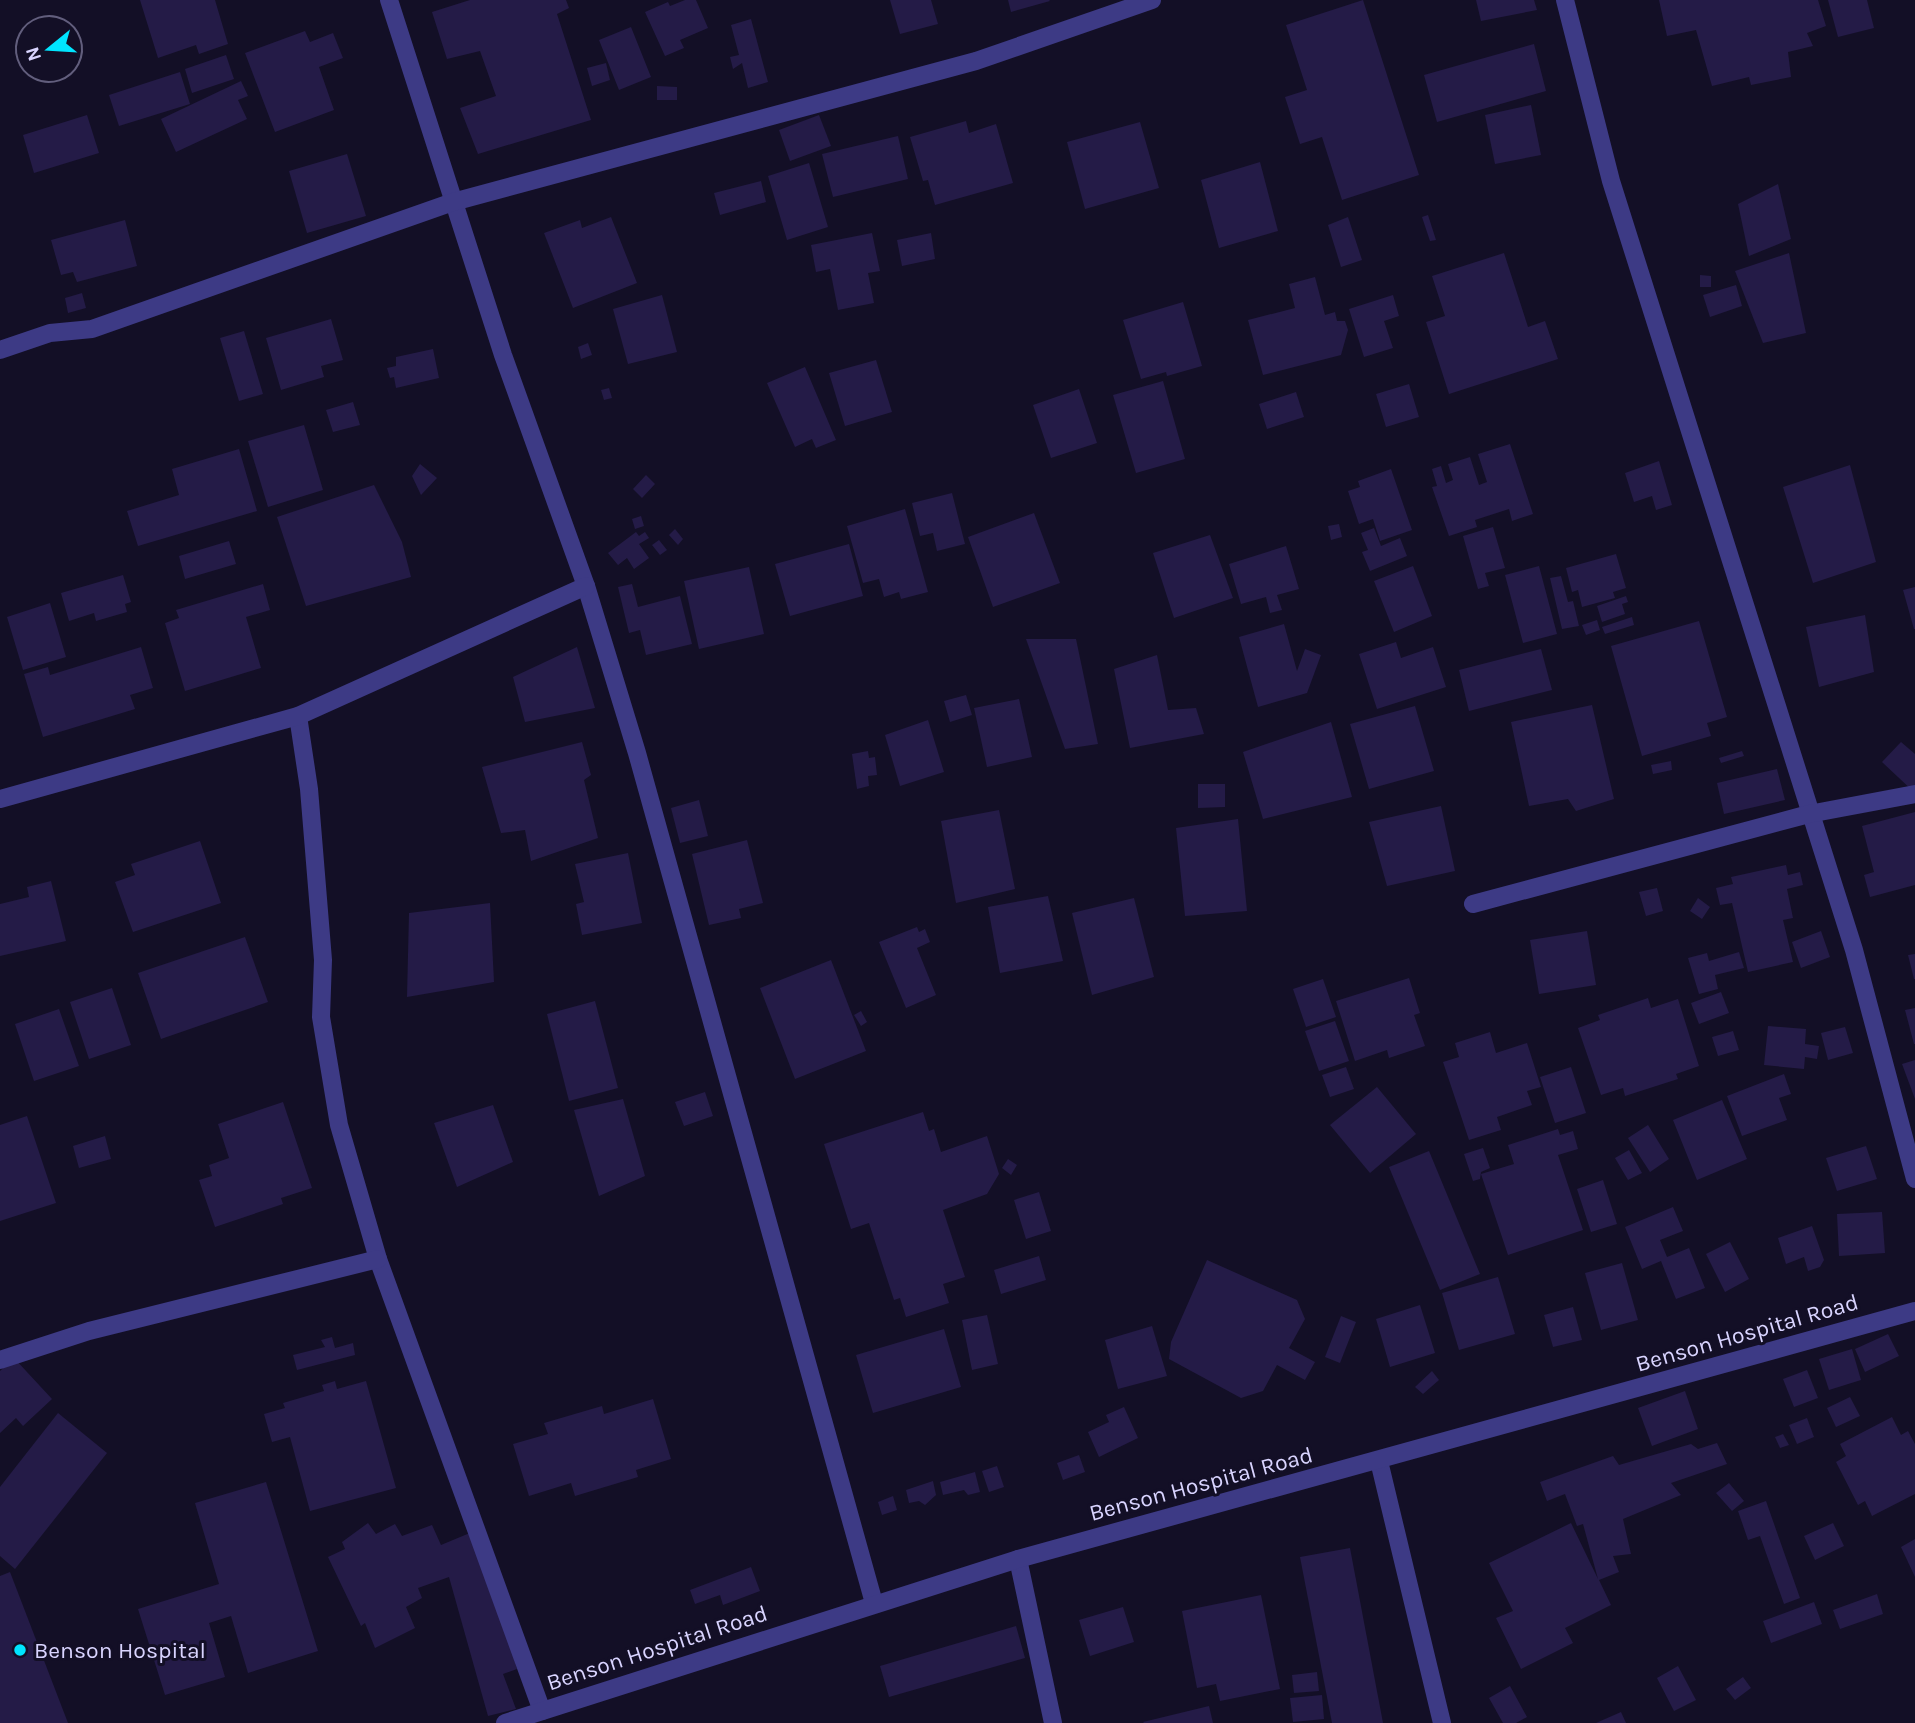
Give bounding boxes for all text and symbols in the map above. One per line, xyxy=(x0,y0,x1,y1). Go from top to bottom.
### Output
north arrow xyxy=(14,14,84,84)
text: N xyxy=(21,44,46,64)
street label: Benson Hospital Road xyxy=(1633,1288,1861,1378)
street label: Benson Hospital Road xyxy=(1086,1441,1316,1527)
street label: Benson Hospital Road xyxy=(543,1600,771,1696)
place label: Benson Hospital xyxy=(34,1637,206,1664)
marker: Benson Hospital xyxy=(12,1642,28,1658)

